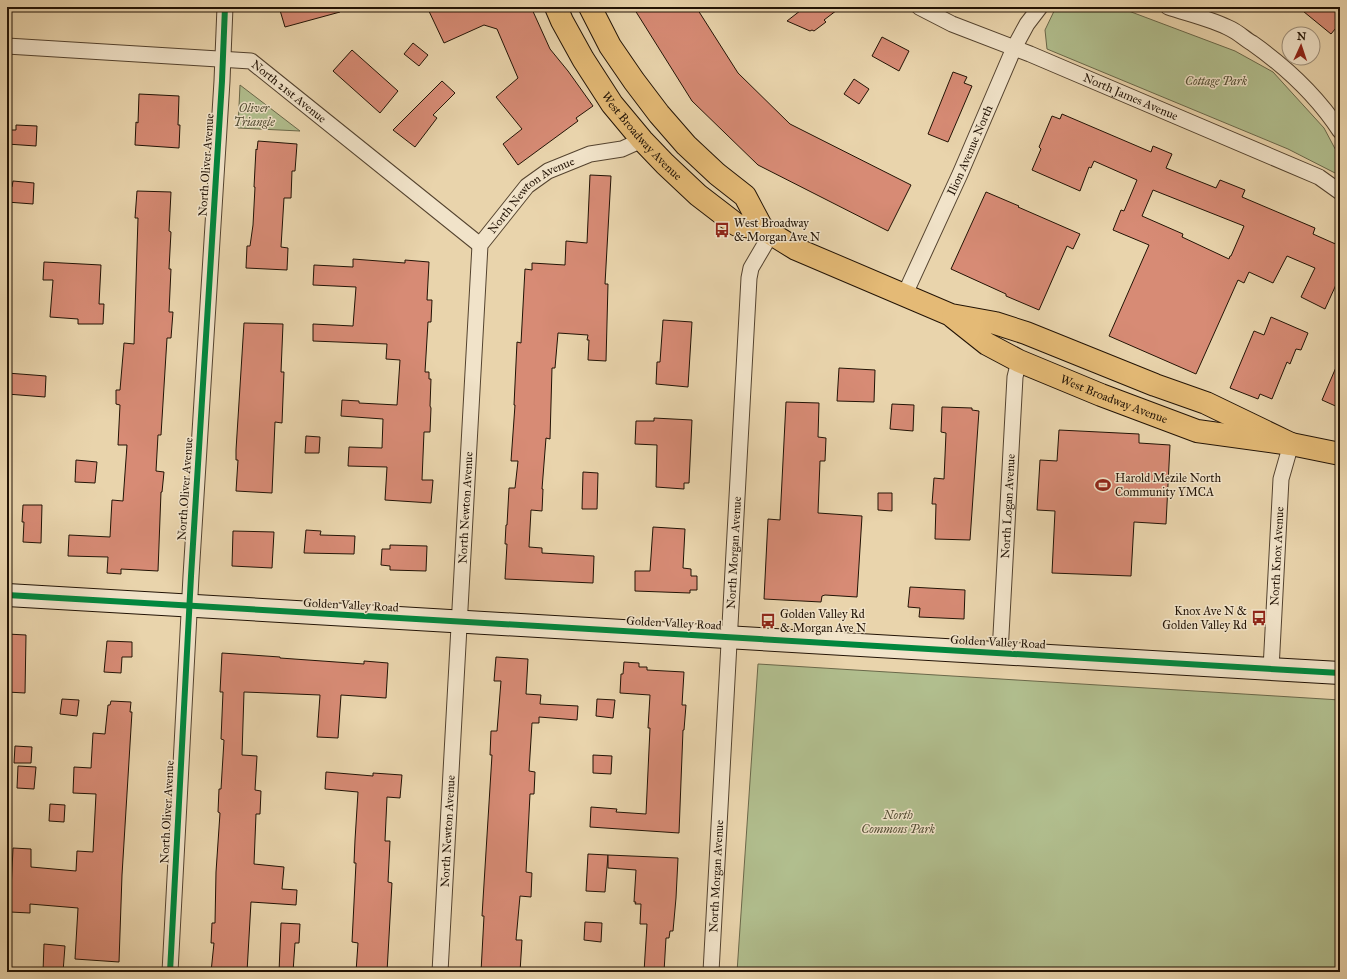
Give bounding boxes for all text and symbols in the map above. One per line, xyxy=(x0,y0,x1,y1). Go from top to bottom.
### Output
north arrow xyxy=(1281,26,1321,66)
text: N xyxy=(1296,30,1307,43)
street label: North 21st Avenue xyxy=(249,57,329,126)
street label: North James Avenue xyxy=(1081,70,1180,123)
park label: Cottage Park xyxy=(1185,74,1248,88)
street label: West Broadway Avenue xyxy=(599,89,685,183)
park label: Oliver Triangle xyxy=(233,101,275,129)
street label: Ilion Avenue North xyxy=(944,103,996,198)
street label: North Oliver Avenue xyxy=(195,113,217,217)
street label: North Newton Avenue xyxy=(485,154,577,236)
place label: West Broadway & Morgan Ave N xyxy=(734,216,820,245)
bus stop icon: West Broadway & Morgan Ave N xyxy=(713,221,731,239)
street label: West Broadway Avenue xyxy=(1058,372,1169,426)
street label: North Oliver Avenue xyxy=(174,437,196,541)
street label: North Newton Avenue xyxy=(455,451,476,564)
street label: North Logan Avenue xyxy=(998,453,1018,559)
place label: Harold Mezile North Community YMCA xyxy=(1115,471,1221,499)
sports icon: Harold Mezile North Community YMCA xyxy=(1094,476,1112,494)
street label: North Morgan Avenue xyxy=(724,496,744,609)
street label: North Knox Avenue xyxy=(1267,506,1287,606)
street label: Golden Valley Road xyxy=(303,596,399,614)
place label: Knox Ave N & Golden Valley Rd xyxy=(1162,604,1247,632)
place label: Golden Valley Rd & Morgan Ave N xyxy=(780,607,866,636)
bus stop icon: Knox Ave N & Golden Valley Rd xyxy=(1250,609,1268,627)
bus stop icon: Golden Valley Rd & Morgan Ave N xyxy=(759,612,777,630)
street label: Golden Valley Road xyxy=(626,614,722,632)
street label: Golden Valley Road xyxy=(950,633,1046,651)
street label: North Oliver Avenue xyxy=(157,760,177,864)
street label: North Newton Avenue xyxy=(438,775,458,888)
park label: North Commons Park xyxy=(861,808,935,836)
street label: North Morgan Avenue xyxy=(706,819,726,933)

